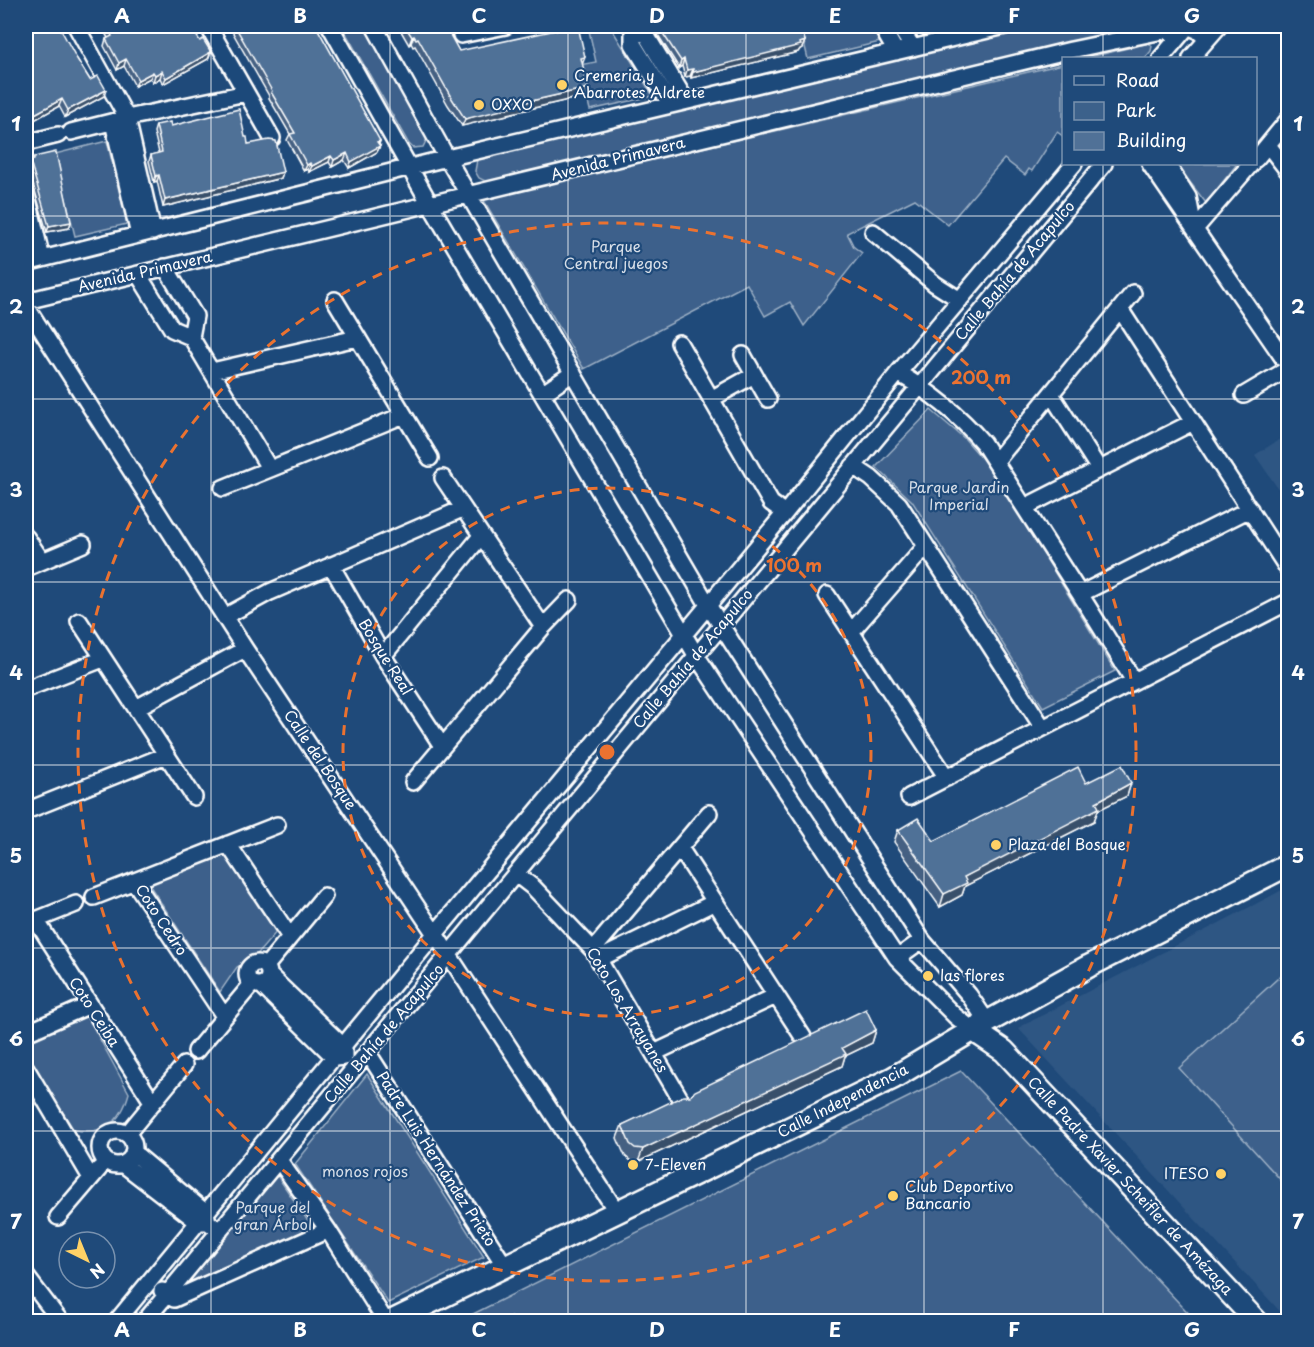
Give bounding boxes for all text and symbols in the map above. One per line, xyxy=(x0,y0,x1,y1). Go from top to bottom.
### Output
text: A xyxy=(114,0,130,30)
text: B xyxy=(293,0,307,30)
text: C xyxy=(471,0,487,30)
text: D xyxy=(649,0,665,30)
text: E xyxy=(829,0,841,30)
text: F xyxy=(1008,0,1020,30)
text: G xyxy=(1184,0,1200,30)
legend xyxy=(1062,57,1257,165)
place label: Cremeria y Abarrotes Aldrete xyxy=(574,63,705,103)
text: Road xyxy=(1116,66,1160,93)
marker: Cremeria y Abarrotes Aldrete xyxy=(555,78,569,92)
place label: OXXO xyxy=(491,92,533,115)
text: Park xyxy=(1116,96,1156,123)
marker: OXXO xyxy=(472,98,486,112)
text: 1 xyxy=(11,108,21,138)
text: 1 xyxy=(1293,108,1303,138)
text: Building xyxy=(1116,126,1186,153)
street label: Avenida Primavera xyxy=(548,130,687,185)
street label: Calle Bahía de Acapulco xyxy=(948,195,1079,345)
park label: Parque Central juegos xyxy=(564,234,668,274)
street label: Avenida Primavera xyxy=(75,244,214,297)
text: 2 xyxy=(9,291,23,321)
text: 2 xyxy=(1291,291,1305,321)
text: 200 m xyxy=(951,363,1011,390)
text: 3 xyxy=(9,474,23,504)
text: 3 xyxy=(1291,474,1305,504)
park label: Parque Jardin Imperial xyxy=(908,475,1010,515)
text: 100 m xyxy=(766,551,822,578)
street label: Calle Bahía de Acapulco xyxy=(626,583,757,733)
street label: Bosque Real xyxy=(354,614,419,699)
text: 4 xyxy=(9,657,23,687)
text: 4 xyxy=(1291,657,1305,687)
street label: Calle del Bosque xyxy=(279,704,363,814)
centre of rings xyxy=(597,742,617,762)
place label: Plaza del Bosque xyxy=(1008,832,1126,855)
marker: Plaza del Bosque xyxy=(989,838,1003,852)
text: 5 xyxy=(10,840,22,870)
text: 5 xyxy=(1292,840,1304,870)
street label: Coto Cedro xyxy=(130,879,194,960)
street label: Coto Los Arrayanes xyxy=(582,942,675,1076)
street label: Calle Bahía de Acapulco xyxy=(317,958,448,1108)
place label: las flores xyxy=(940,963,1005,986)
marker: las flores xyxy=(921,969,935,983)
street label: Coto Ceiba xyxy=(64,972,127,1051)
text: 6 xyxy=(9,1023,23,1053)
text: 6 xyxy=(1291,1023,1305,1053)
street label: Calle Independencia xyxy=(773,1056,912,1143)
street label: Padre Luis Hernández Prieto xyxy=(372,1066,503,1250)
street label: Calle Padre Xavier Scheifler de Amézaga xyxy=(1023,1070,1239,1300)
place label: 7-Eleven xyxy=(645,1152,706,1175)
marker: 7-Eleven xyxy=(626,1158,640,1172)
park label: monos rojos xyxy=(322,1159,408,1182)
place label: ITESO xyxy=(1164,1161,1209,1184)
marker: ITESO xyxy=(1214,1167,1228,1181)
place label: Club Deportivo Bancario xyxy=(905,1174,1014,1214)
marker: Club Deportivo Bancario xyxy=(886,1189,900,1203)
park label: Parque del gran Árbol xyxy=(234,1195,312,1235)
text: 7 xyxy=(10,1206,22,1236)
text: 7 xyxy=(1292,1206,1304,1236)
north arrow xyxy=(57,1230,117,1290)
text: N xyxy=(85,1259,111,1285)
text: A xyxy=(114,1314,130,1344)
text: B xyxy=(293,1314,307,1344)
text: C xyxy=(471,1314,487,1344)
text: D xyxy=(649,1314,665,1344)
text: E xyxy=(829,1314,841,1344)
text: F xyxy=(1008,1314,1020,1344)
text: G xyxy=(1184,1314,1200,1344)

